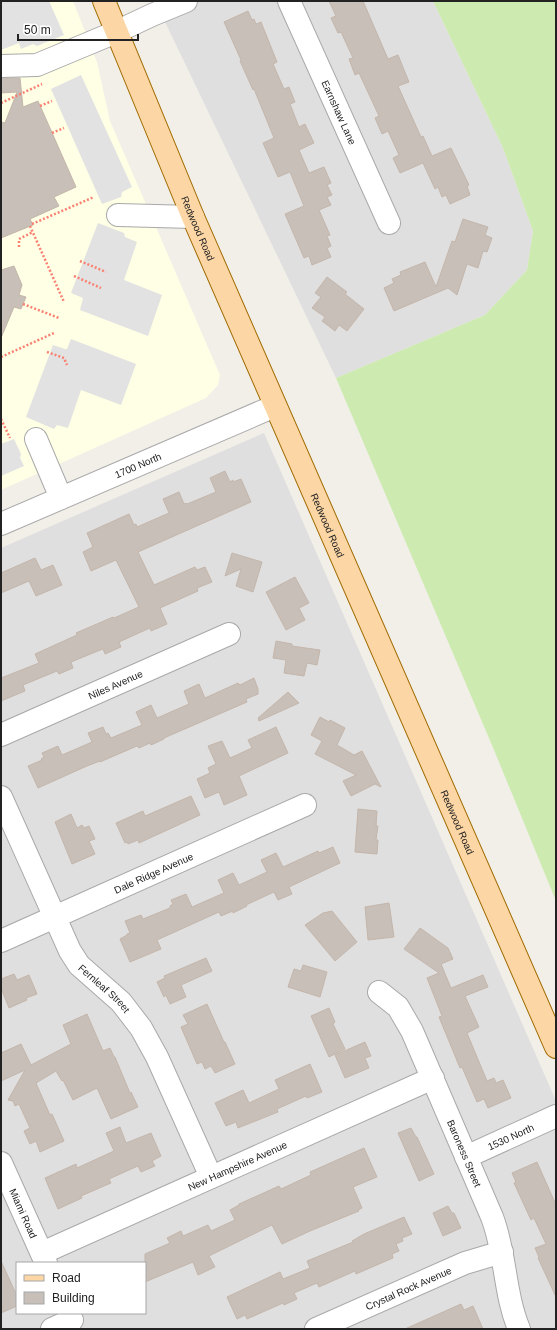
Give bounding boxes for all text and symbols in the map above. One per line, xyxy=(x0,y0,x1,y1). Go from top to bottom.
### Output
scale bar xyxy=(18,16,138,42)
text: 50 m xyxy=(24,23,51,37)
street label: Earnshaw Lane xyxy=(319,78,358,147)
street label: Redwood Road xyxy=(179,195,216,262)
street label: 1700 North xyxy=(113,451,163,480)
street label: Redwood Road xyxy=(308,492,346,559)
street label: Niles Avenue xyxy=(87,668,145,702)
street label: Redwood Road xyxy=(438,788,476,856)
street label: Dale Ridge Avenue xyxy=(112,851,195,896)
street label: Fernleaf Street xyxy=(76,962,132,1015)
street label: Baroness Street xyxy=(445,1118,483,1189)
street label: 1530 North xyxy=(486,1122,536,1152)
street label: New Hampshire Avenue xyxy=(186,1139,289,1193)
street label: Miami Road xyxy=(7,1187,39,1240)
legend xyxy=(16,1262,146,1314)
street label: Crystal Rock Avenue xyxy=(364,1265,454,1312)
text: Road xyxy=(52,1271,81,1285)
text: Building xyxy=(52,1291,95,1305)

